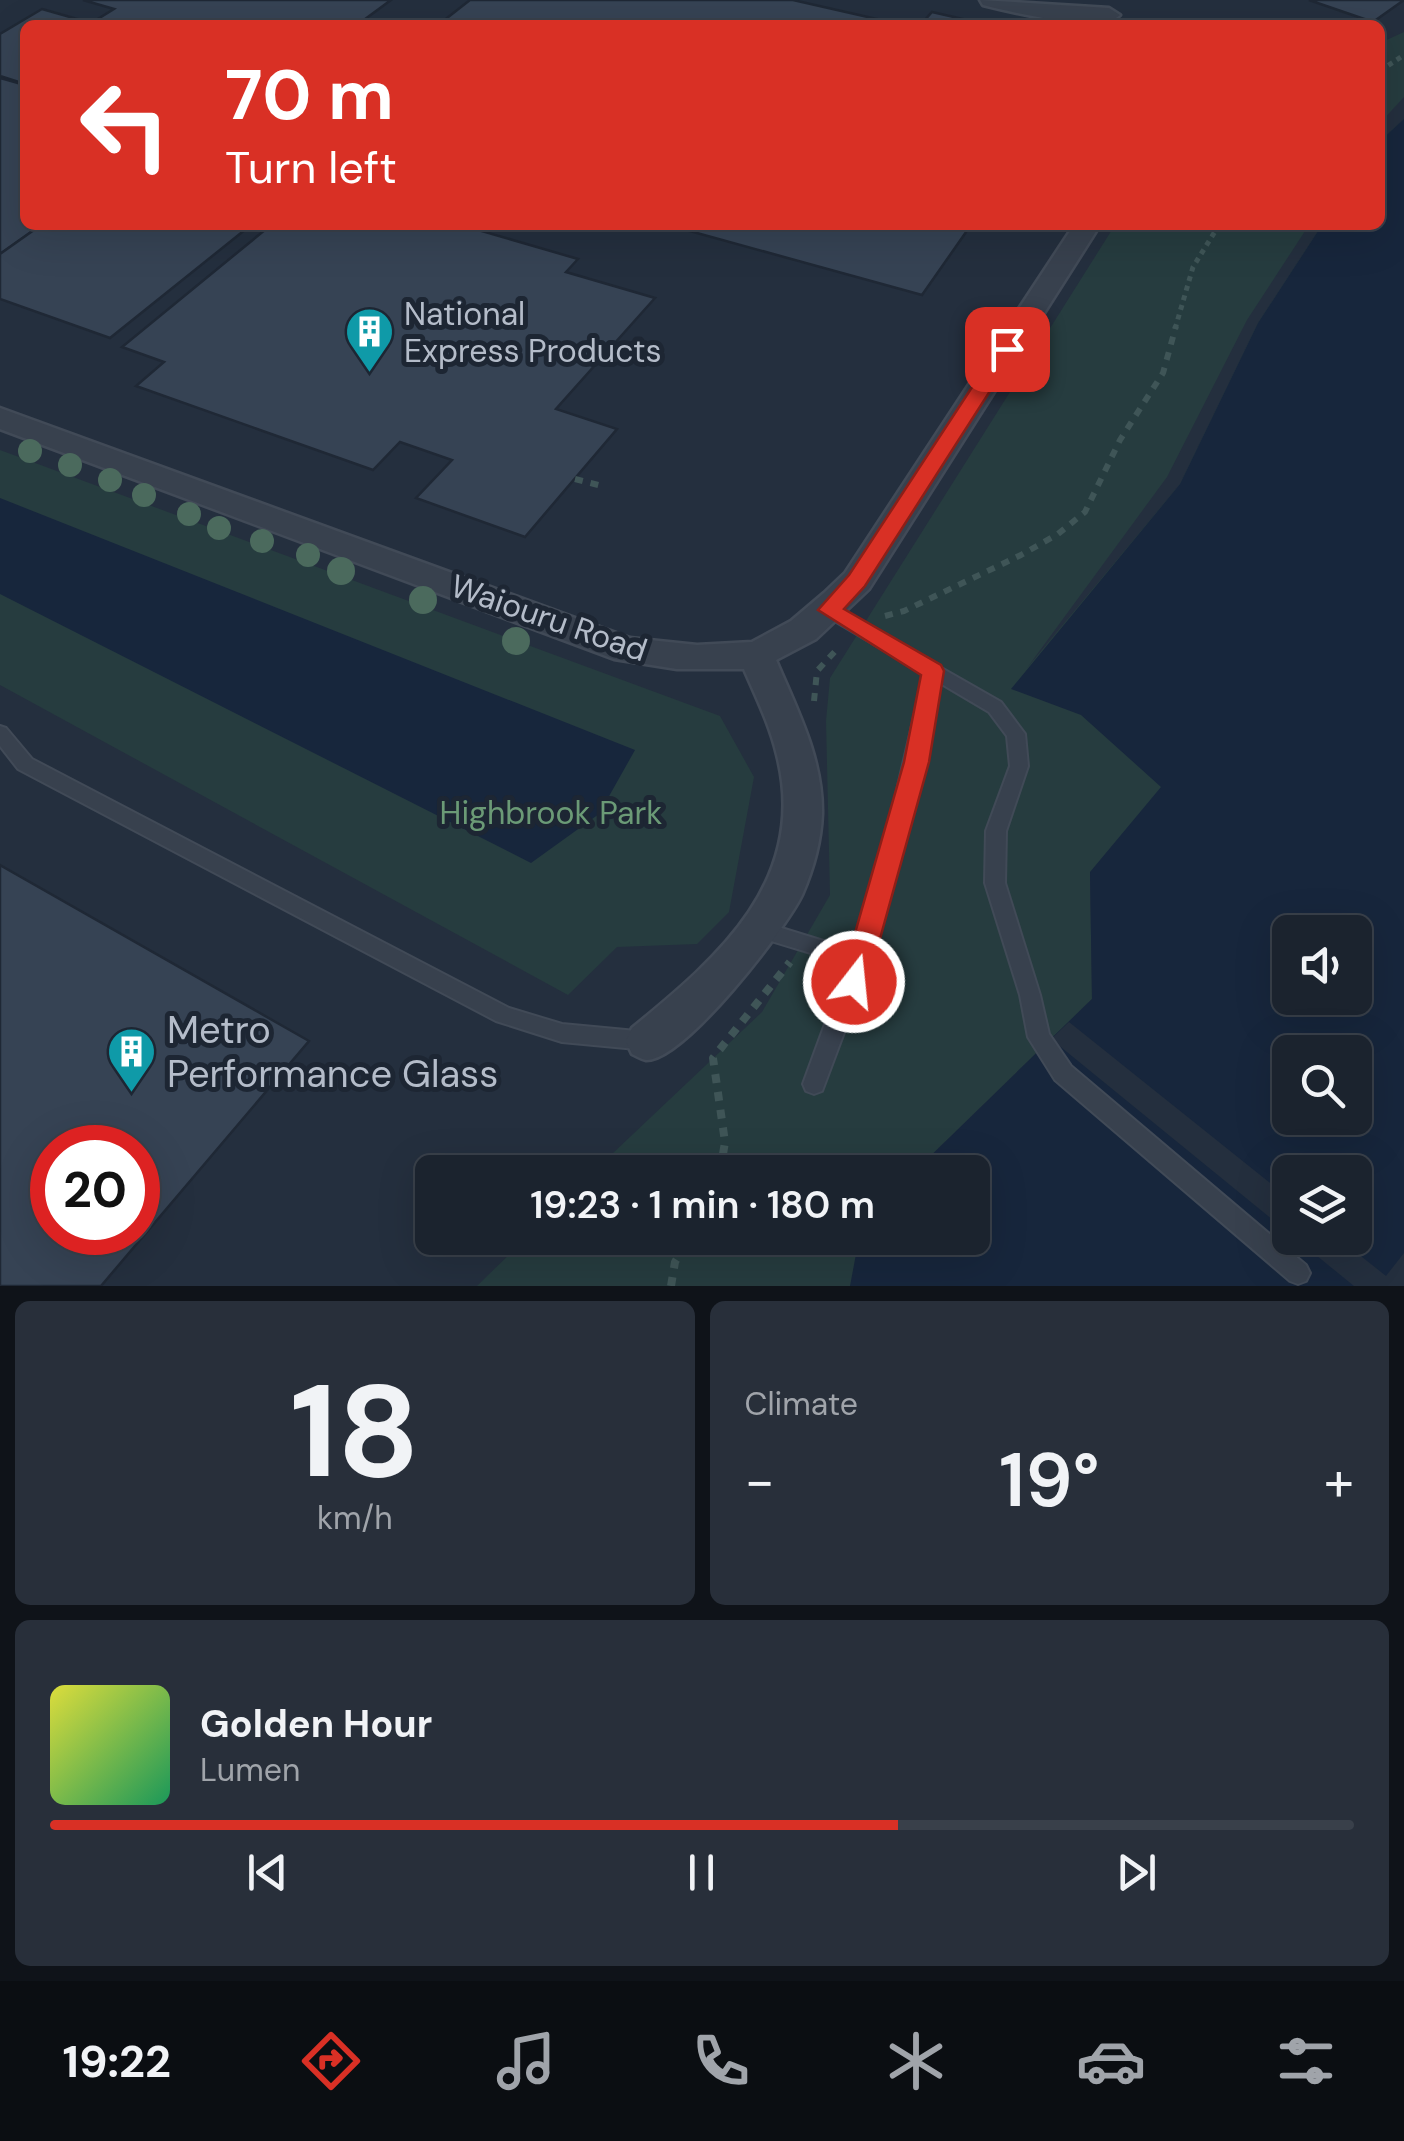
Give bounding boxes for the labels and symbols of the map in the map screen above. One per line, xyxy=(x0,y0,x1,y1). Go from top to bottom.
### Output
place label: National Express Products xyxy=(404,293,662,372)
building icon: National Express Products xyxy=(343,306,395,374)
pin xyxy=(965,307,1050,392)
street label: Waiouru Road xyxy=(445,565,653,671)
park label: Highbrook Park xyxy=(440,792,662,834)
position arrow xyxy=(802,930,906,1034)
place label: Metro Performance Glass xyxy=(167,1005,498,1099)
building icon: Metro Performance Glass xyxy=(106,1026,158,1094)
speed limit sign: 20 xyxy=(30,1125,160,1255)

